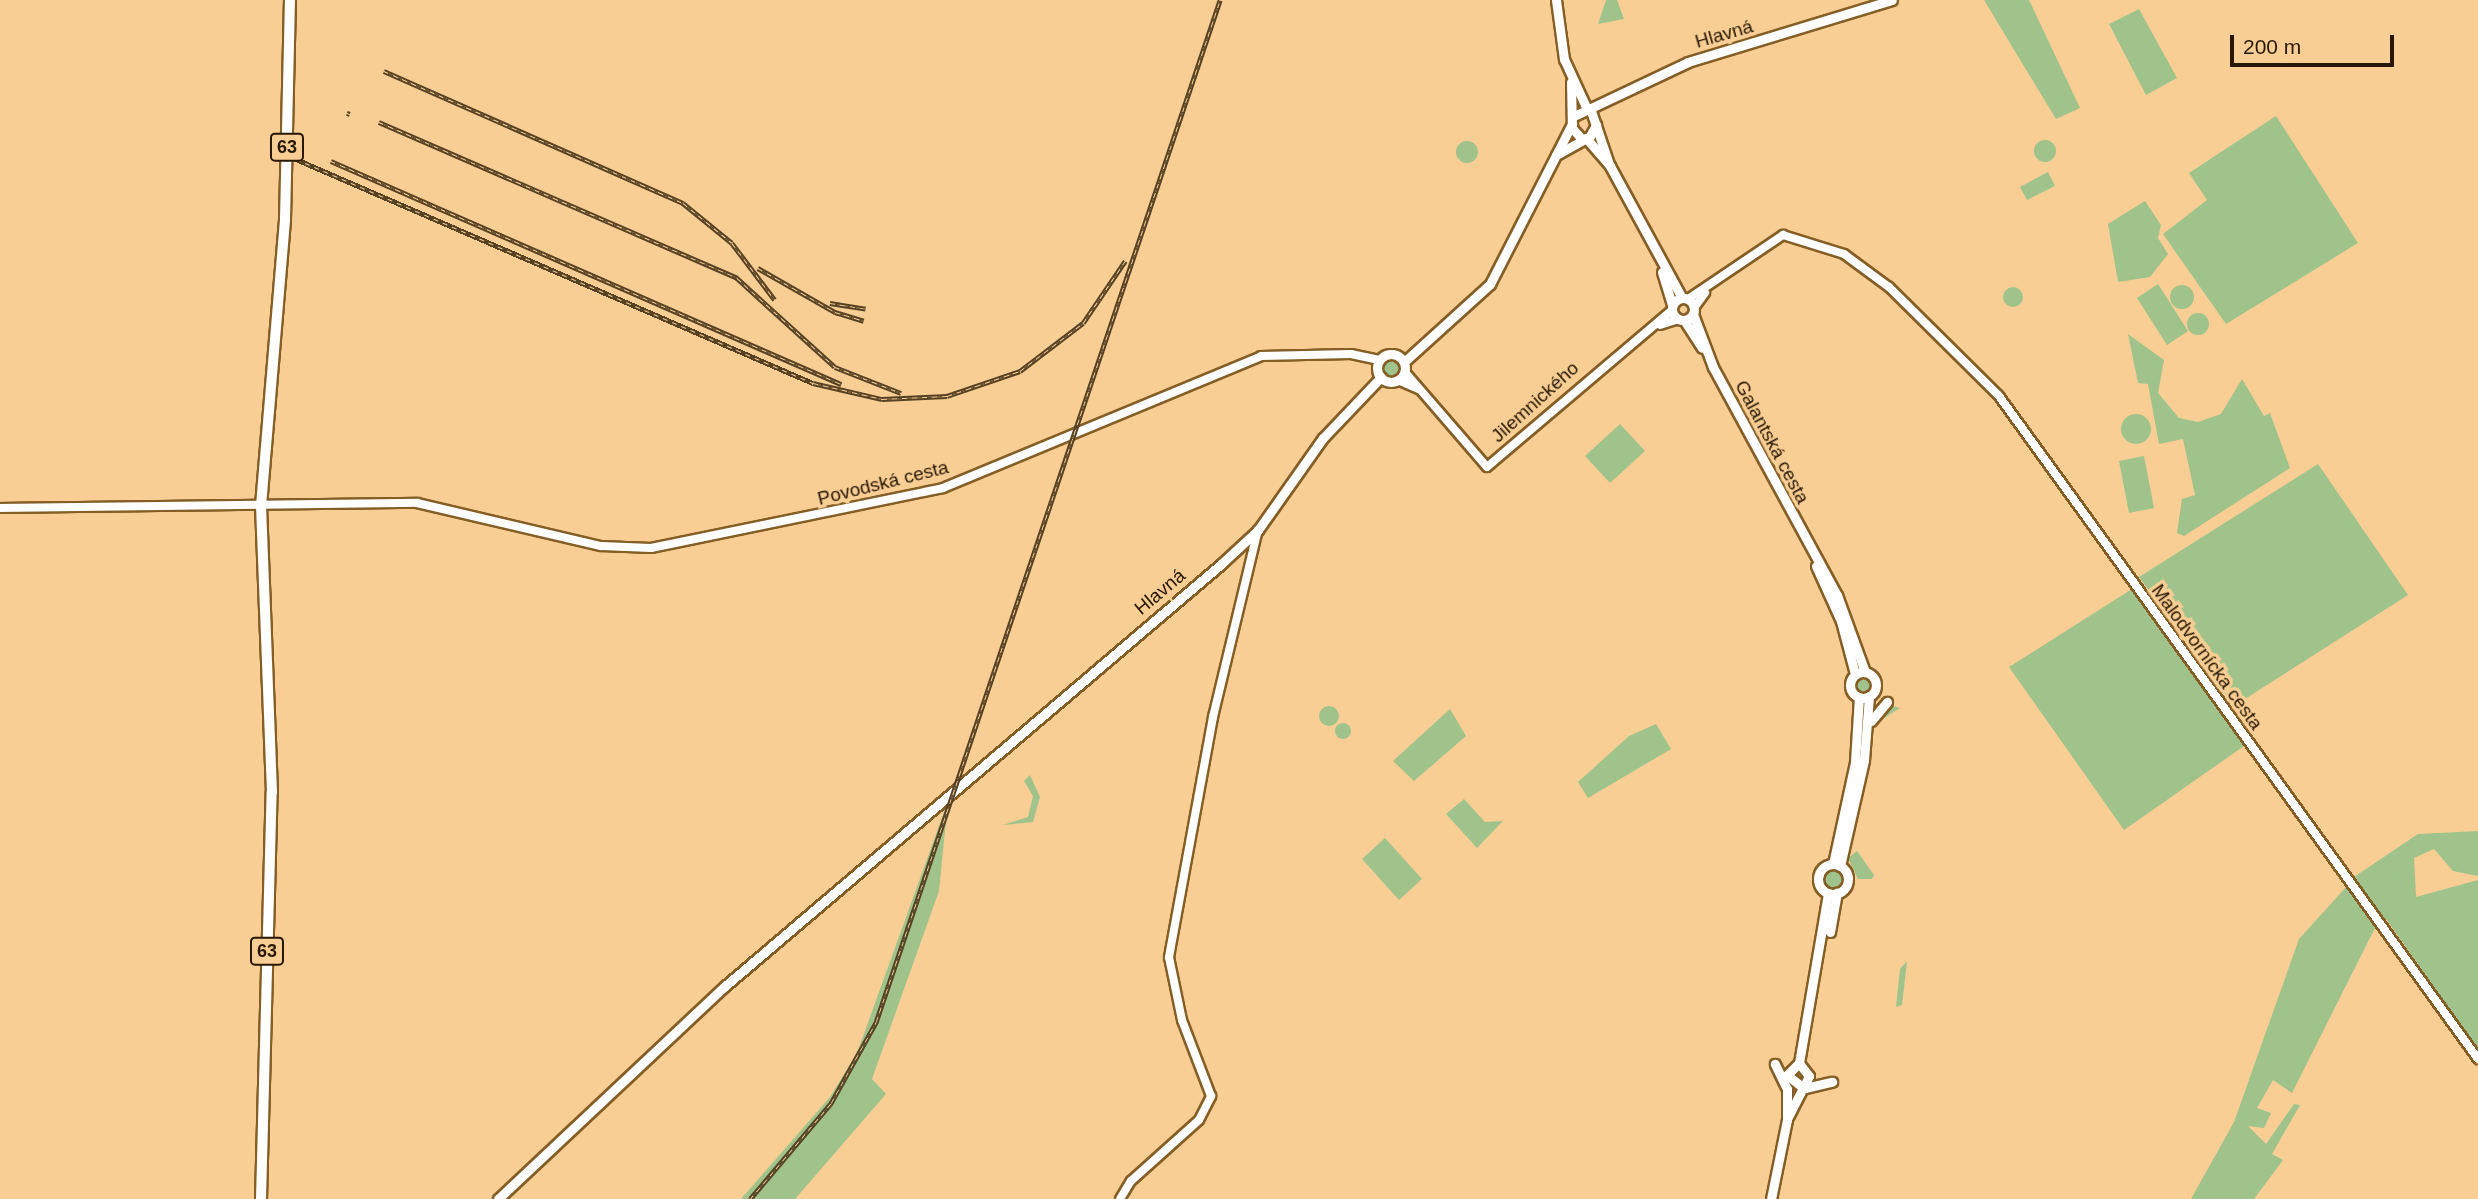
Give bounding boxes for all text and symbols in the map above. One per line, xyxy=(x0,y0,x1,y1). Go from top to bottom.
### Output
street label: Hlavná xyxy=(1692,15,1756,53)
scale bar xyxy=(2233,21,2398,65)
text: 200 m xyxy=(2243,35,2301,58)
road number: 63 xyxy=(270,132,304,162)
street label: Jilemnického xyxy=(1487,357,1583,447)
street label: Galantská cesta xyxy=(1730,377,1814,507)
street label: Povodská cesta xyxy=(815,456,951,510)
street label: Hlavná xyxy=(1130,564,1190,620)
street label: Malodvornícka cesta xyxy=(2147,580,2267,734)
road number: 63 xyxy=(250,936,284,966)

